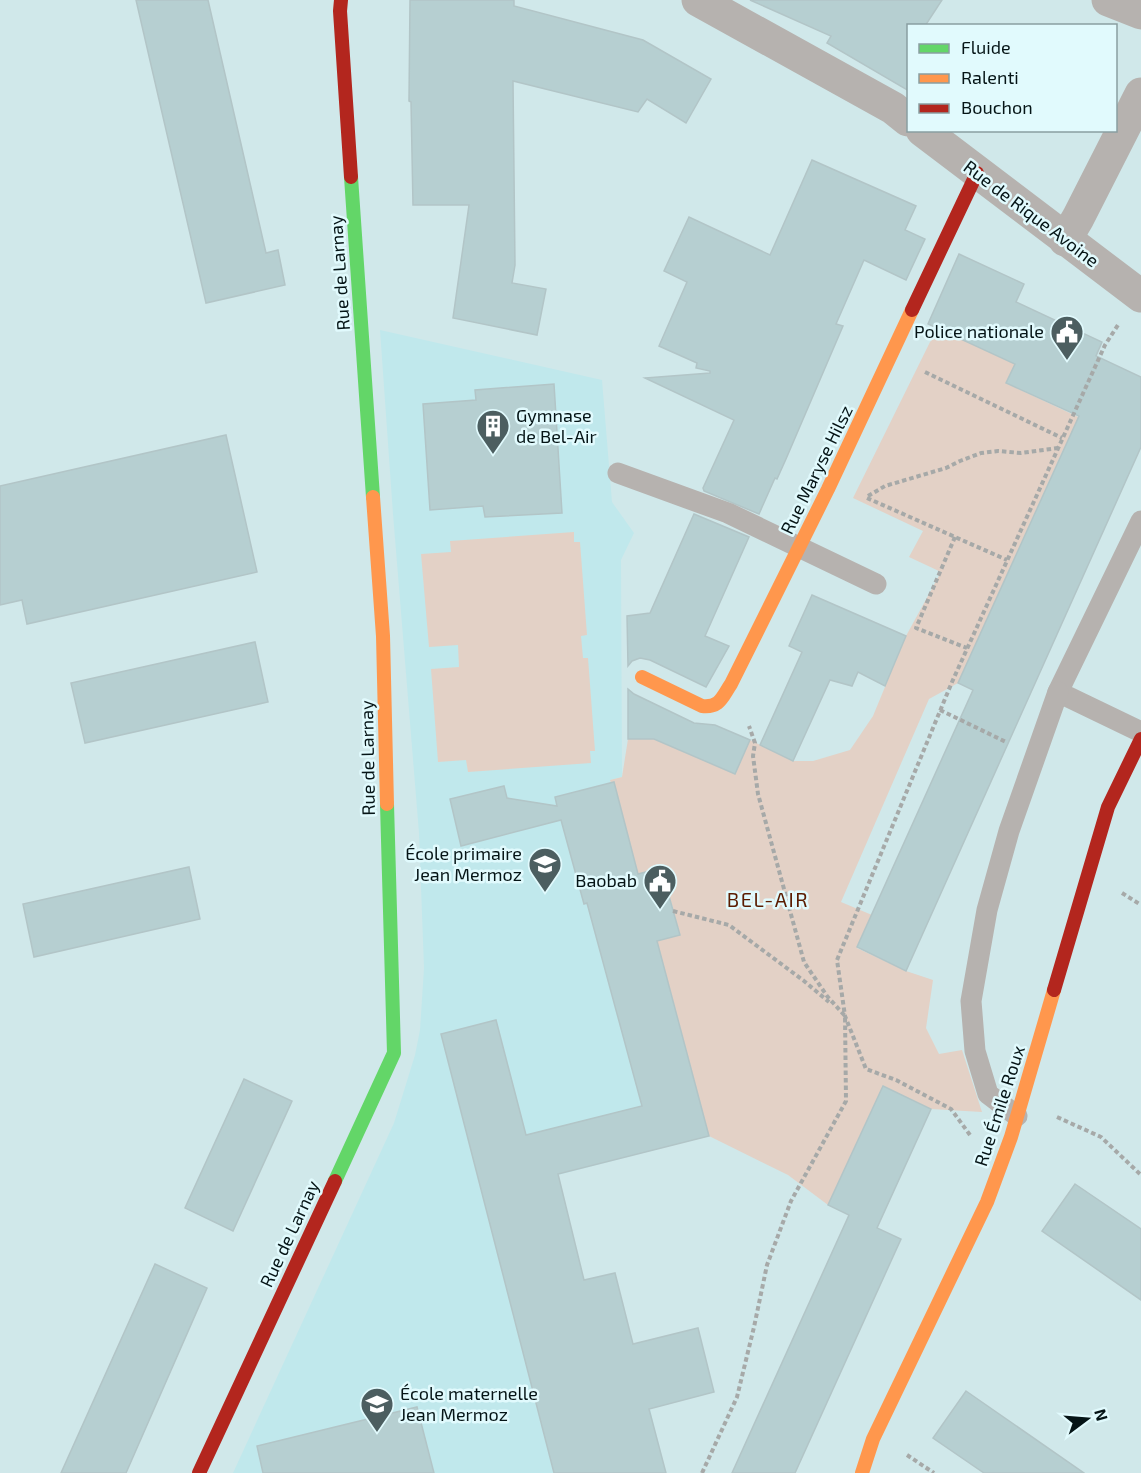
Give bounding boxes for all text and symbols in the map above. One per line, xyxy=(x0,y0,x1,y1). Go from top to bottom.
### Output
legend xyxy=(907,24,1117,132)
text: Fluide xyxy=(961,36,1011,58)
text: Ralenti xyxy=(961,66,1019,88)
text: Bouchon xyxy=(961,96,1033,118)
street label: Rue de Rique Avoine xyxy=(960,155,1104,271)
street label: Rue de Larnay xyxy=(324,214,354,331)
public building icon: Police nationale xyxy=(1049,314,1085,361)
place label: Police nationale xyxy=(914,320,1044,342)
street label: Rue Maryse Hilsz xyxy=(775,402,857,538)
place label: Gymnase de Bel-Air xyxy=(516,404,597,447)
building icon: Gymnase de Bel-Air xyxy=(475,408,511,455)
street label: Rue de Larnay xyxy=(355,700,379,816)
place label: École primaire Jean Mermoz xyxy=(405,842,522,885)
school or university icon: École primaire Jean Mermoz xyxy=(527,846,563,893)
public building icon: Baobab xyxy=(642,863,678,910)
place label: Baobab xyxy=(575,869,637,891)
district label: BEL-AIR xyxy=(727,887,809,911)
street label: Rue Émile Roux xyxy=(969,1042,1029,1169)
street label: Rue de Larnay xyxy=(255,1176,324,1290)
place label: École maternelle Jean Mermoz xyxy=(400,1382,538,1425)
school or university icon: École maternelle Jean Mermoz xyxy=(359,1386,395,1433)
north arrow xyxy=(1057,1389,1117,1449)
text: N xyxy=(1091,1407,1113,1423)

